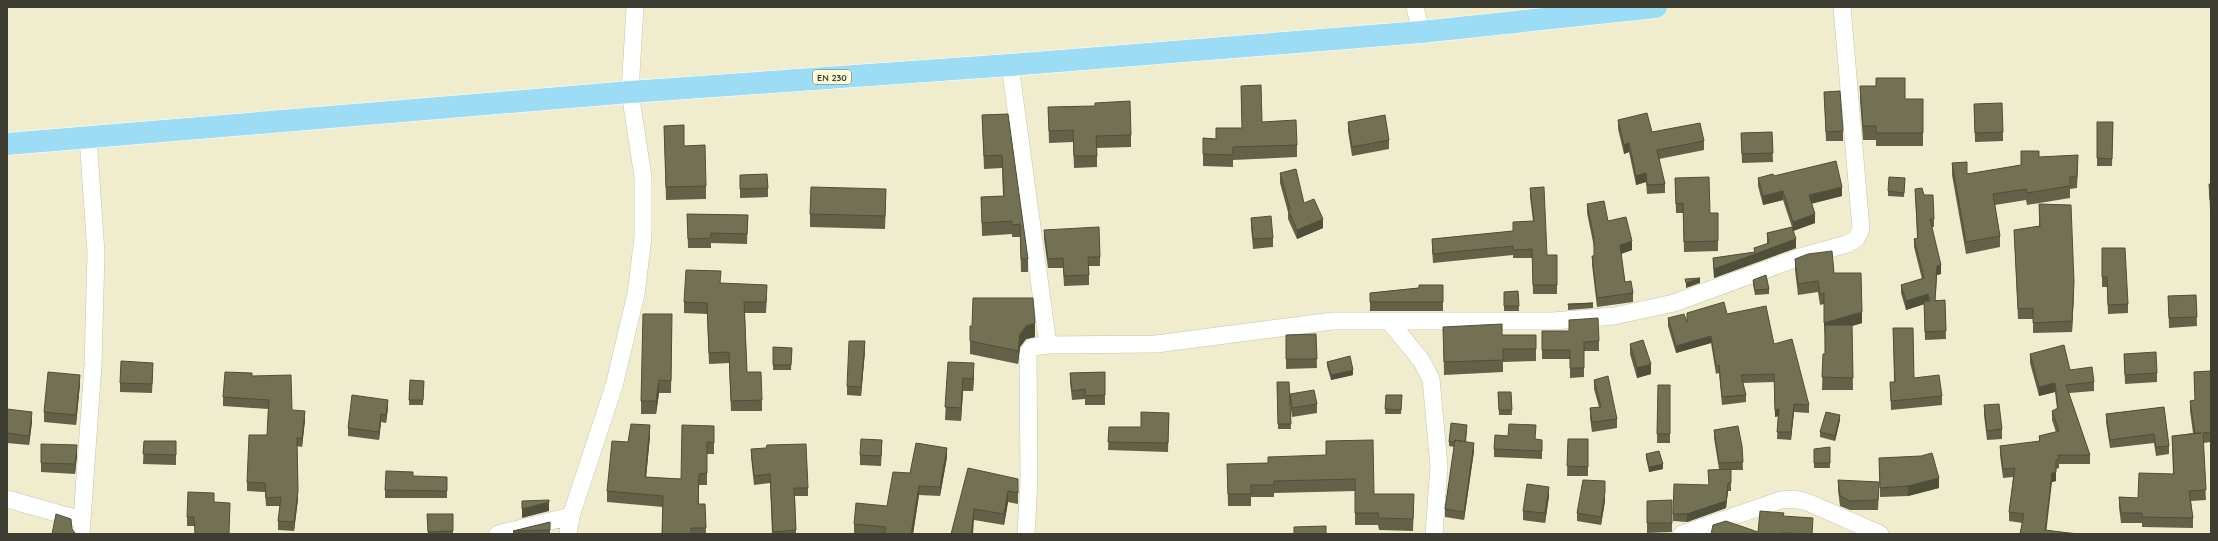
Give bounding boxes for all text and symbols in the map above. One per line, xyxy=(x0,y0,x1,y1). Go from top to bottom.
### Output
road number: EN 230 xyxy=(813,70,851,84)

